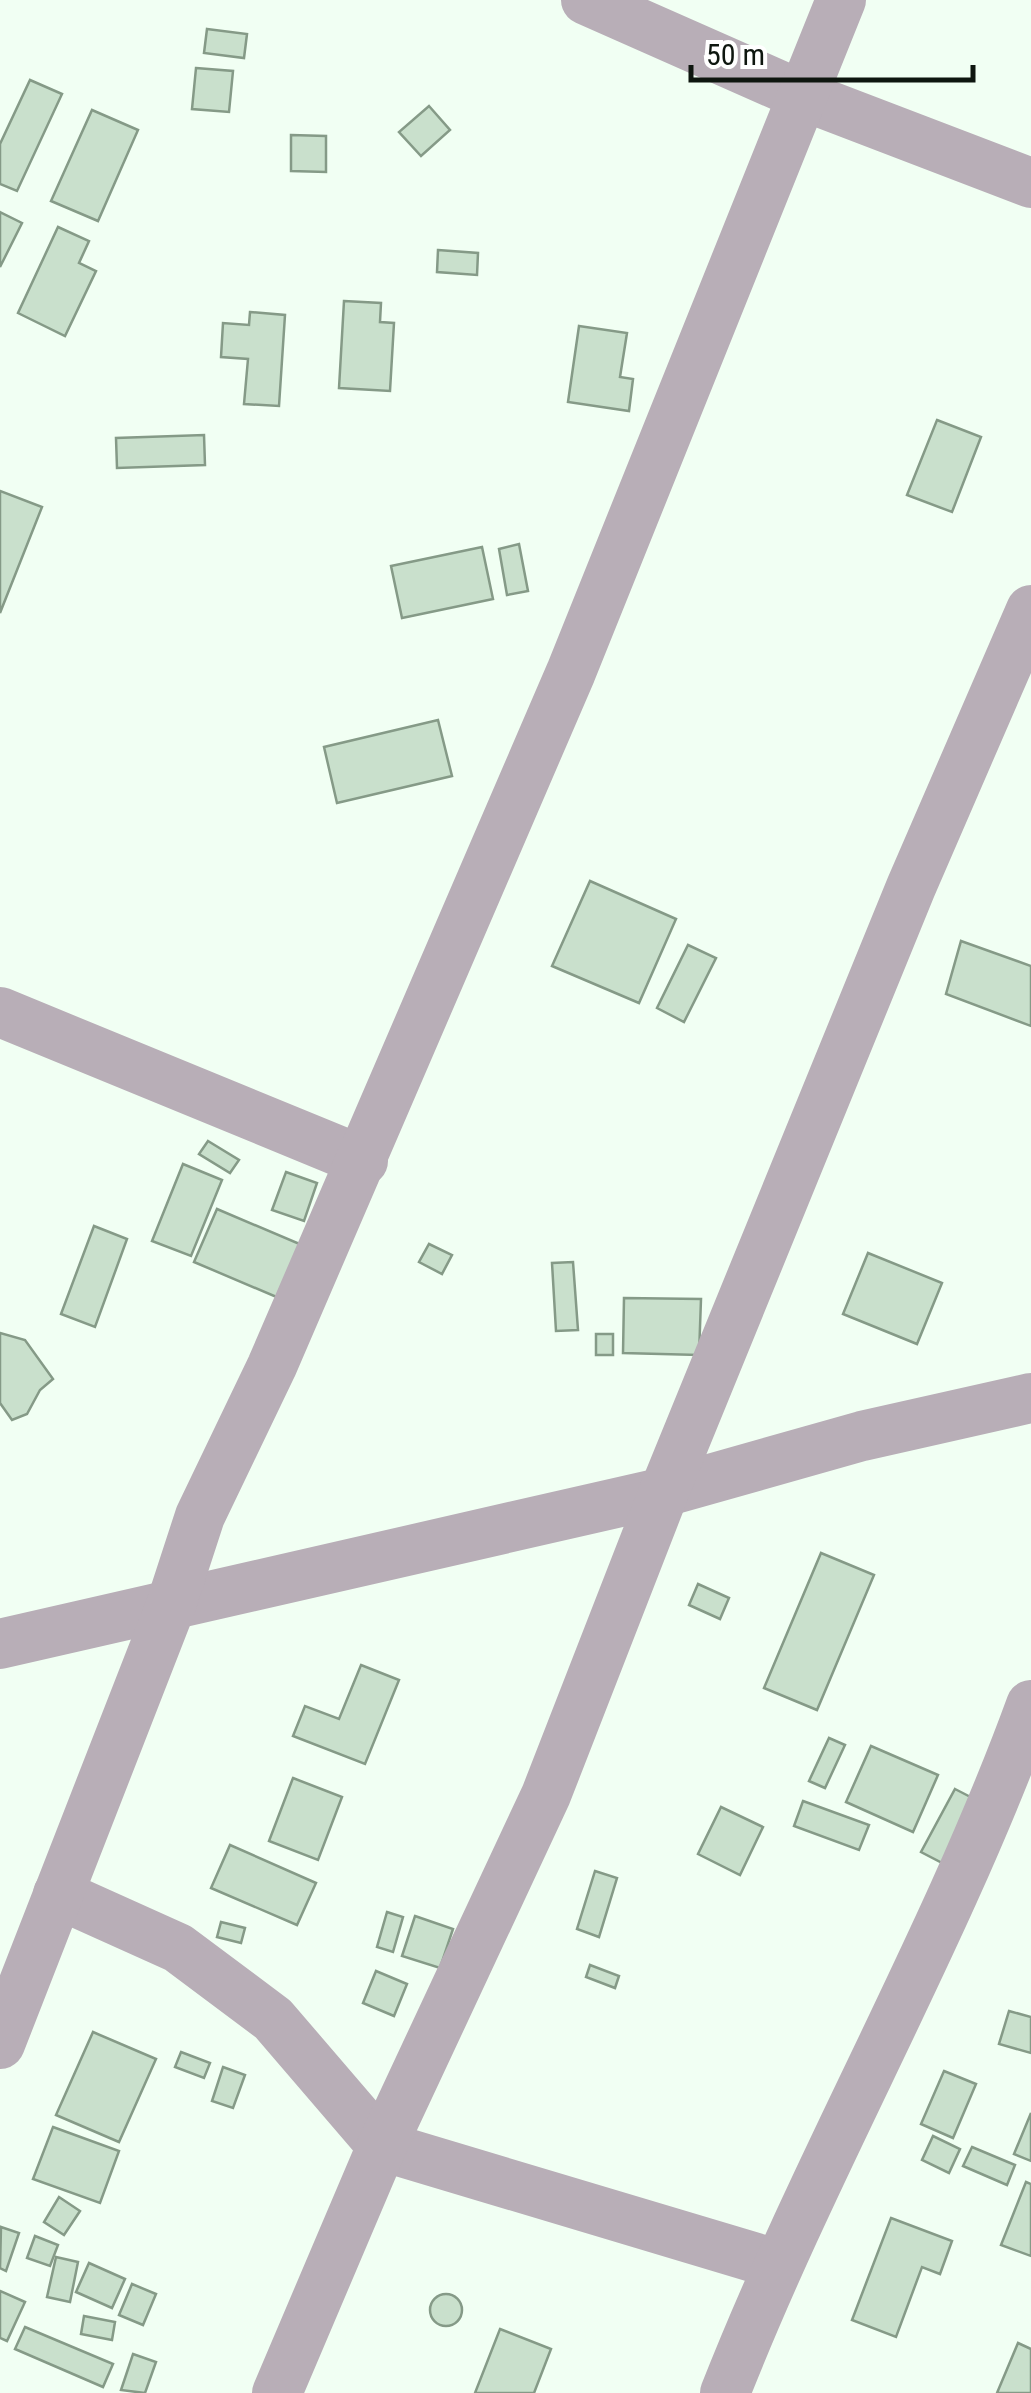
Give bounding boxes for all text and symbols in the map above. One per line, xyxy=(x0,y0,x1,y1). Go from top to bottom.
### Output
scale bar xyxy=(691,20,974,82)
text: 50 m xyxy=(706,37,765,72)

